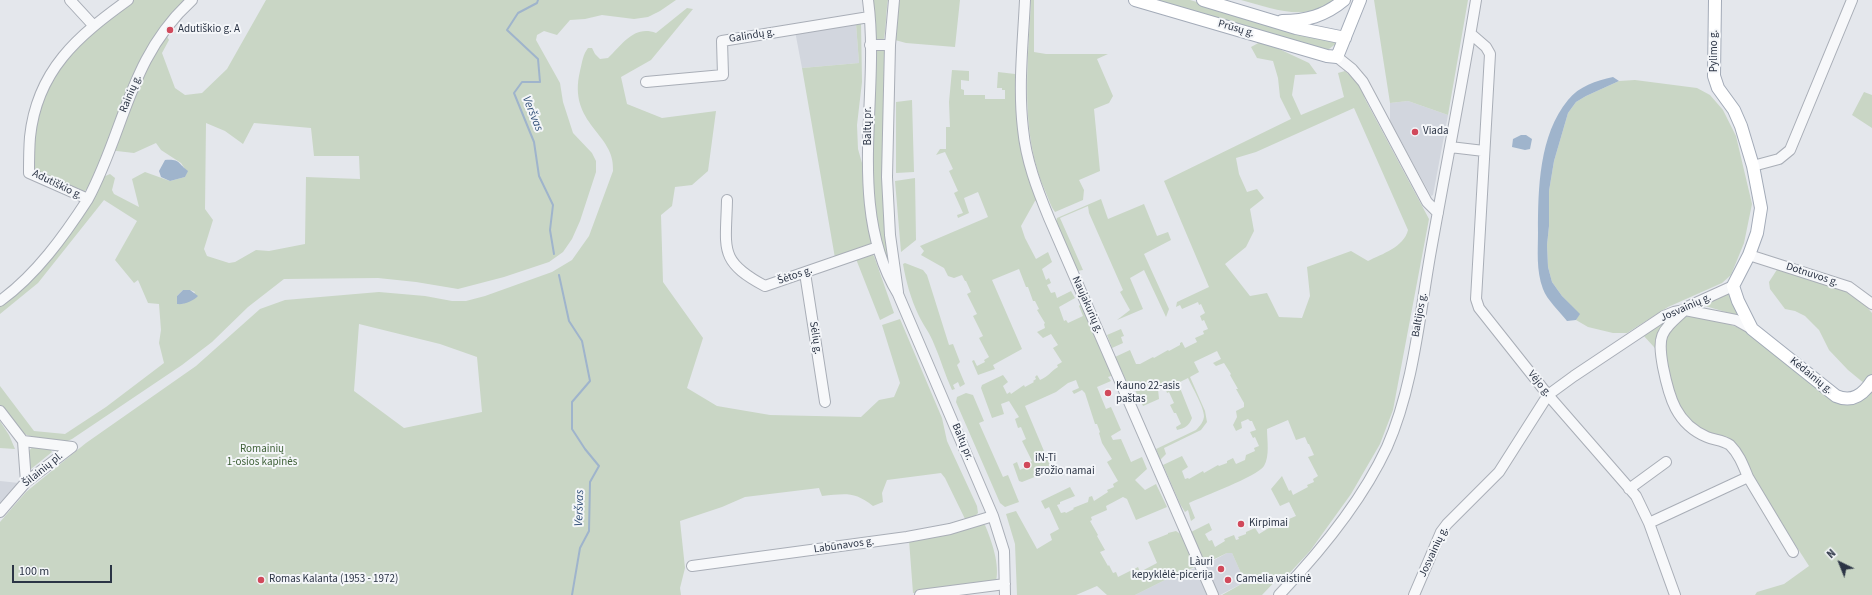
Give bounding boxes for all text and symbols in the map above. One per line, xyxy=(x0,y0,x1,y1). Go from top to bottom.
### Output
street label: Prūsų g. xyxy=(1216,18,1256,40)
place label: Adutiškio g. A xyxy=(178,23,240,37)
marker: Adutiškio g. A xyxy=(165,25,175,35)
street label: Galindų g. xyxy=(728,26,776,46)
street label: Pylimo g. xyxy=(1708,30,1722,72)
street label: Rainių g. xyxy=(117,73,145,115)
water label: Veršvas xyxy=(518,94,546,134)
street label: Baltų pr. xyxy=(862,107,876,145)
place label: Viada xyxy=(1423,125,1449,139)
marker: Viada xyxy=(1410,127,1420,137)
street label: Adutiškio g. xyxy=(30,167,84,203)
street label: Dotnuvos g. xyxy=(1784,260,1840,290)
street label: Šėtos g. xyxy=(776,264,814,288)
street label: Naujakurių g. xyxy=(1069,274,1105,336)
street label: Josvainių g. xyxy=(1659,291,1713,325)
street label: Baltijos g. xyxy=(1410,292,1430,338)
street label: Sėlių g. xyxy=(806,321,824,355)
street label: Kėdainių g. xyxy=(1787,355,1835,397)
street label: Vėjo g. xyxy=(1524,368,1554,400)
place label: Kauno 22-asis paštas xyxy=(1116,380,1180,406)
marker: Kauno 22-asis paštas xyxy=(1103,388,1113,398)
street label: Baltų pr. xyxy=(948,422,976,462)
park label: Romainių 1-osios kapinės xyxy=(227,443,297,469)
street label: Šilainių pl. xyxy=(20,450,66,490)
place label: iN-Ti grožio namai xyxy=(1035,452,1095,478)
marker: iN-Ti grožio namai xyxy=(1022,460,1032,470)
water label: Veršvas xyxy=(572,489,588,527)
place label: Kirpimai xyxy=(1249,517,1288,531)
marker: Kirpimai xyxy=(1236,519,1246,529)
street label: Josvainių g. xyxy=(1417,525,1451,579)
street label: Labūnavos g. xyxy=(813,535,875,557)
north arrow xyxy=(1820,543,1860,583)
text: N xyxy=(1824,546,1839,562)
place label: Làuri kepyklėlė-picerija xyxy=(1132,556,1213,582)
scale bar xyxy=(14,557,114,583)
text: 100 m xyxy=(19,563,49,580)
marker: Làuri kepyklėlė-picerija xyxy=(1216,564,1226,574)
place label: Romas Kalanta (1953 - 1972) xyxy=(269,573,398,587)
place label: Camelia vaistinė xyxy=(1236,573,1311,587)
marker: Romas Kalanta (1953 - 1972) xyxy=(256,575,266,585)
marker: Camelia vaistinė xyxy=(1223,575,1233,585)

